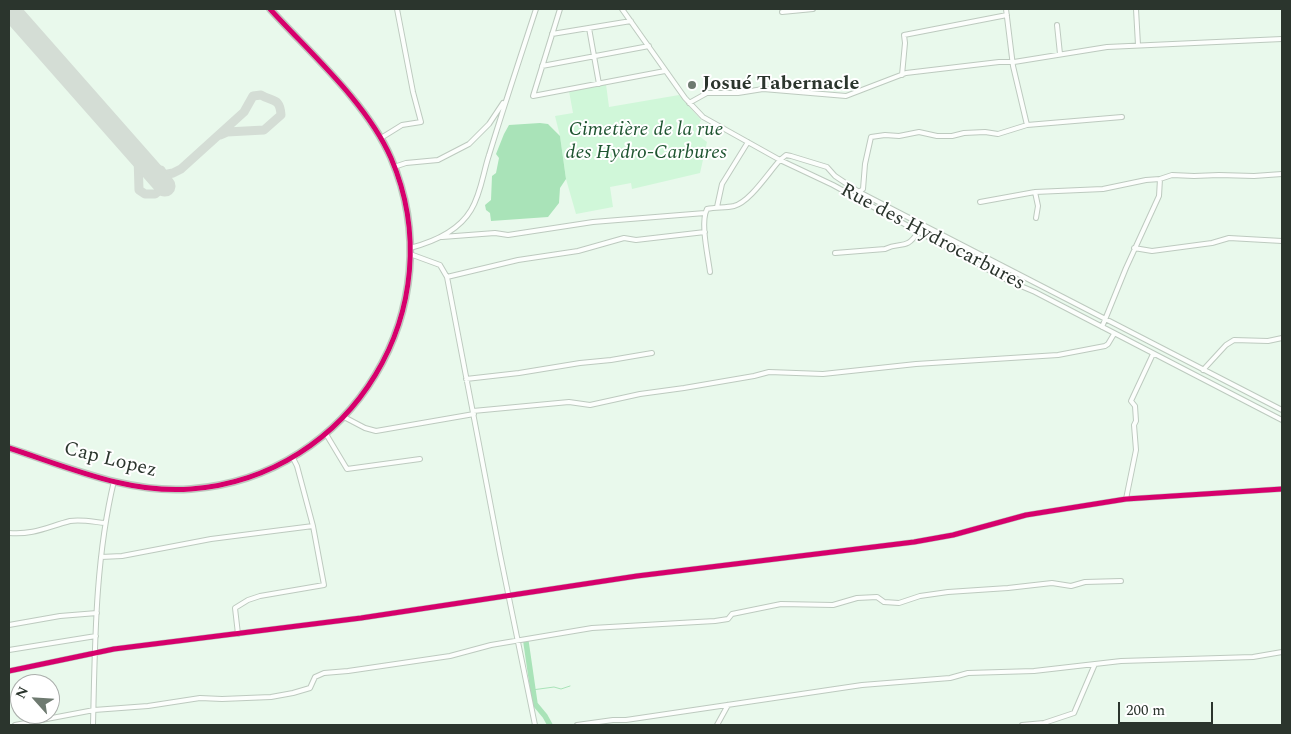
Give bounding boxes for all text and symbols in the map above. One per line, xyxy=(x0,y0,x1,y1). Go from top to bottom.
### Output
place label: Josué Tabernacle xyxy=(702,73,859,97)
marker: Josué Tabernacle xyxy=(686,79,698,91)
park label: Cimetière de la rue des Hydro-Carbures xyxy=(565,119,727,166)
street label: Rue des Hydrocarbures xyxy=(836,179,1028,297)
street label: Cap Lopez xyxy=(61,438,159,484)
north arrow xyxy=(10,674,60,724)
text: N xyxy=(10,683,34,702)
scale bar xyxy=(1121,692,1216,724)
text: 200 m xyxy=(1126,699,1165,722)

